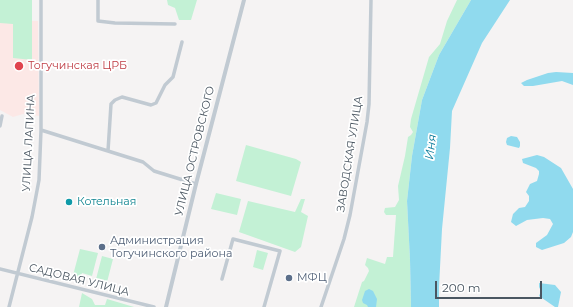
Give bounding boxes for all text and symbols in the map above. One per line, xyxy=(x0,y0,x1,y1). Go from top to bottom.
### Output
place label: Тогучинская ЦРБ xyxy=(28,59,127,73)
marker: Тогучинская ЦРБ xyxy=(13,60,25,72)
street label: УЛИЦА ОСТРОВСКОГО xyxy=(172,85,218,217)
street label: УЛИЦА ЛАПИНА xyxy=(20,94,38,192)
street label: ЗАВОДСКАЯ УЛИЦА xyxy=(334,95,366,213)
water label: Иня xyxy=(422,134,440,160)
place label: Котельная xyxy=(77,195,136,209)
marker: Котельная xyxy=(64,197,74,207)
place label: Администрация Тогучинского района xyxy=(110,234,232,260)
marker: Администрация Тогучинского района xyxy=(97,242,107,252)
street label: САДОВАЯ УЛИЦА xyxy=(27,261,131,299)
place label: МФЦ xyxy=(297,271,327,285)
marker: МФЦ xyxy=(284,273,294,283)
scale bar xyxy=(437,273,544,299)
text: 200 m xyxy=(442,280,481,295)

